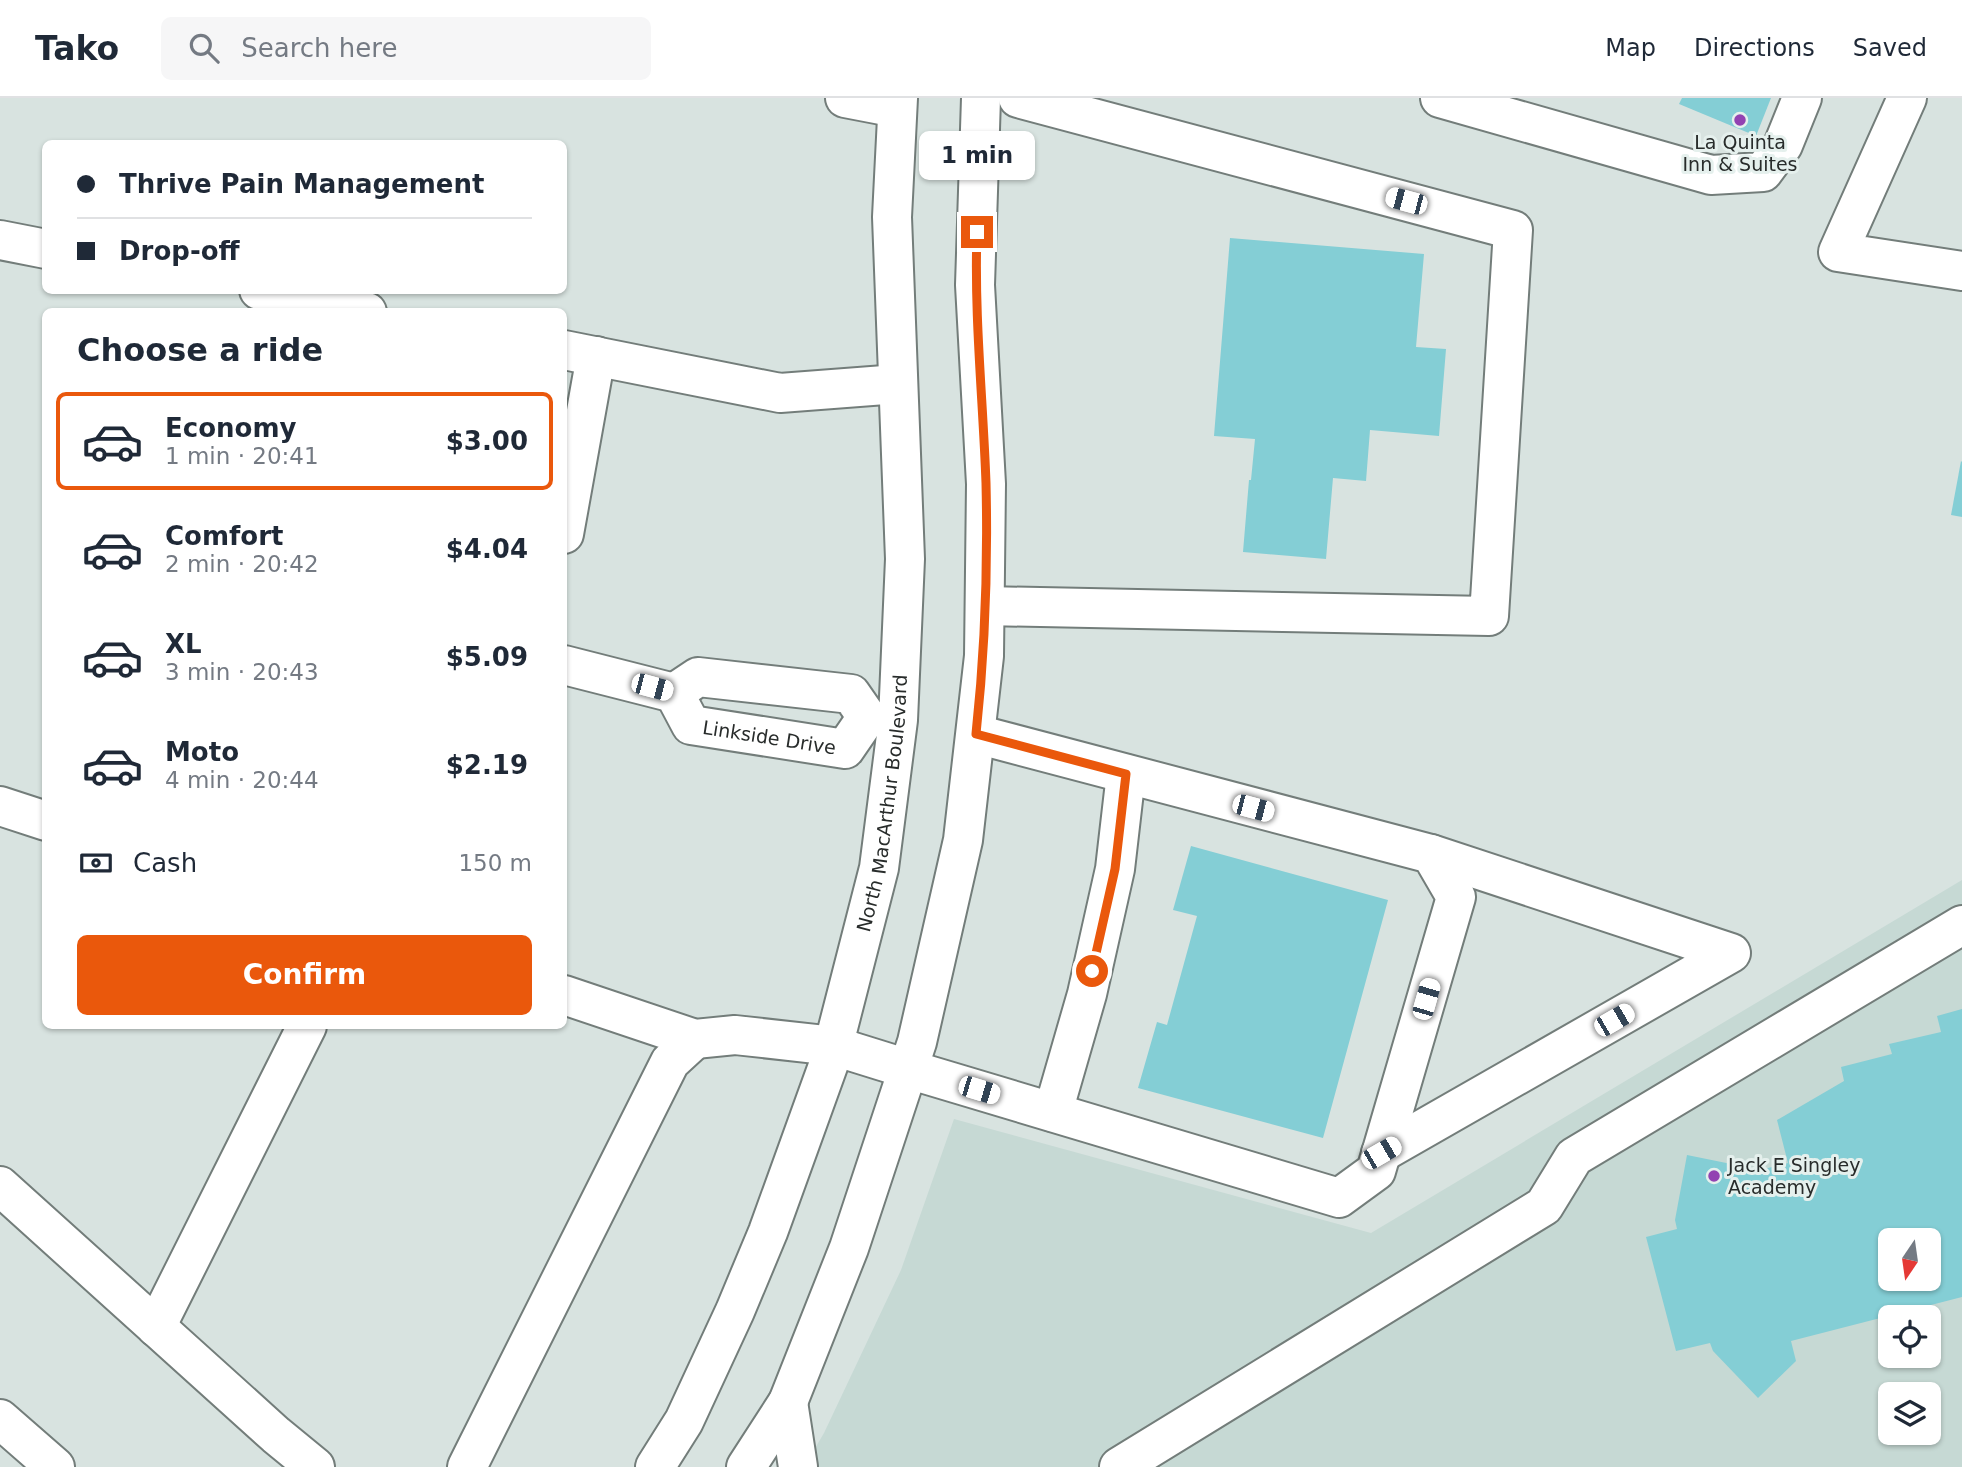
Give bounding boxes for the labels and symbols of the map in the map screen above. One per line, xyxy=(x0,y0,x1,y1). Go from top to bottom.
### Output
marker: La Quinta Inn & Suites xyxy=(1732,112,1748,128)
callout: 1 min xyxy=(919,130,1035,180)
place label: La Quinta Inn & Suites xyxy=(1682,131,1798,175)
car xyxy=(1383,185,1430,217)
route end xyxy=(961,216,993,248)
car xyxy=(629,671,676,703)
street label: North MacArthur Boulevard xyxy=(852,674,911,934)
street label: Linkside Drive xyxy=(701,716,838,758)
car xyxy=(1230,792,1277,824)
route start xyxy=(1076,955,1108,987)
car xyxy=(1411,976,1442,1022)
car xyxy=(1591,1000,1638,1040)
car xyxy=(956,1074,1003,1106)
car xyxy=(1358,1133,1405,1173)
place label: Jack E Singley Academy xyxy=(1727,1154,1860,1198)
marker: Jack E Singley Academy xyxy=(1706,1168,1722,1184)
north arrow xyxy=(1878,1228,1941,1292)

